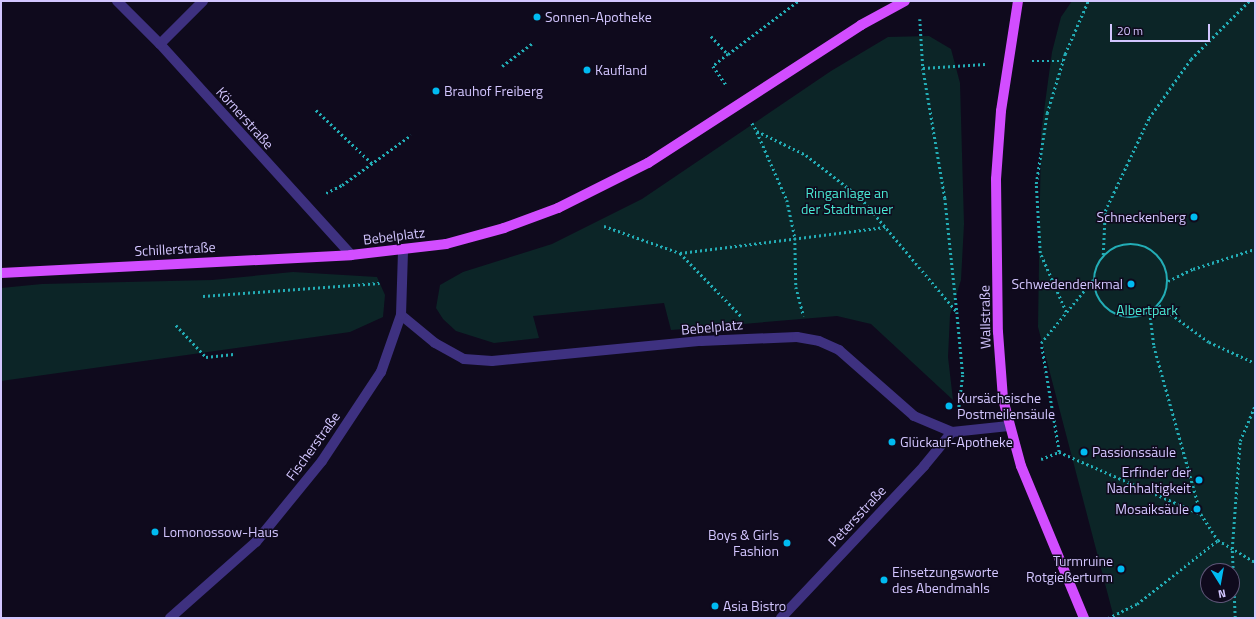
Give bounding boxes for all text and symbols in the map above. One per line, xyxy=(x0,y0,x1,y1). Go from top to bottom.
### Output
place label: Sonnen-Apotheke xyxy=(545,9,652,25)
marker: Sonnen-Apotheke xyxy=(532,12,542,22)
scale bar xyxy=(1112,16,1212,42)
text: 20 m xyxy=(1117,21,1143,40)
place label: Kaufland xyxy=(595,62,647,78)
marker: Kaufland xyxy=(582,65,592,75)
street label: Körnerstraße xyxy=(213,83,277,153)
place label: Brauhof Freiberg xyxy=(444,83,543,99)
marker: Brauhof Freiberg xyxy=(431,86,441,96)
park label: Ringanlage an der Stadtmauer xyxy=(801,185,893,218)
place label: Schneckenberg xyxy=(1097,209,1186,225)
marker: Schneckenberg xyxy=(1189,212,1199,222)
street label: Bebelplatz xyxy=(362,224,426,248)
street label: Schillerstraße xyxy=(134,238,216,260)
place label: Schwedendenkmal xyxy=(1012,276,1123,292)
marker: Schwedendenkmal xyxy=(1126,279,1136,289)
street label: Wallstraße xyxy=(976,285,994,349)
park label: Albertpark xyxy=(1116,302,1178,318)
street label: Bebelplatz xyxy=(680,316,744,338)
place label: Kursächsische Postmeilensäule xyxy=(957,390,1055,422)
marker: Kursächsische Postmeilensäule xyxy=(944,401,954,411)
street label: Fischerstraße xyxy=(282,408,344,484)
place label: Glückauf-Apotheke xyxy=(900,434,1013,450)
marker: Glückauf-Apotheke xyxy=(887,437,897,447)
place label: Passionssäule xyxy=(1092,444,1176,460)
marker: Passionssäule xyxy=(1079,447,1089,457)
place label: Erfinder der Nachhaltigkeit xyxy=(1106,464,1191,496)
marker: Erfinder der Nachhaltigkeit xyxy=(1194,475,1204,485)
street label: Petersstraße xyxy=(825,482,889,550)
place label: Mosaiksäule xyxy=(1115,501,1189,517)
marker: Mosaiksäule xyxy=(1192,504,1202,514)
place label: Lomonossow-Haus xyxy=(163,524,278,540)
marker: Lomonossow-Haus xyxy=(150,527,160,537)
place label: Boys & Girls Fashion xyxy=(708,527,779,560)
marker: Boys & Girls Fashion xyxy=(782,538,792,548)
place label: Turmruine Rotgießerturm xyxy=(1026,553,1113,586)
north arrow xyxy=(1200,563,1240,603)
place label: Einsetzungsworte des Abendmahls xyxy=(892,564,999,596)
marker: Turmruine Rotgießerturm xyxy=(1116,564,1126,574)
marker: Einsetzungsworte des Abendmahls xyxy=(879,575,889,585)
text: N xyxy=(1217,585,1227,602)
place label: Asia Bistro xyxy=(723,598,786,614)
marker: Asia Bistro xyxy=(710,601,720,611)

